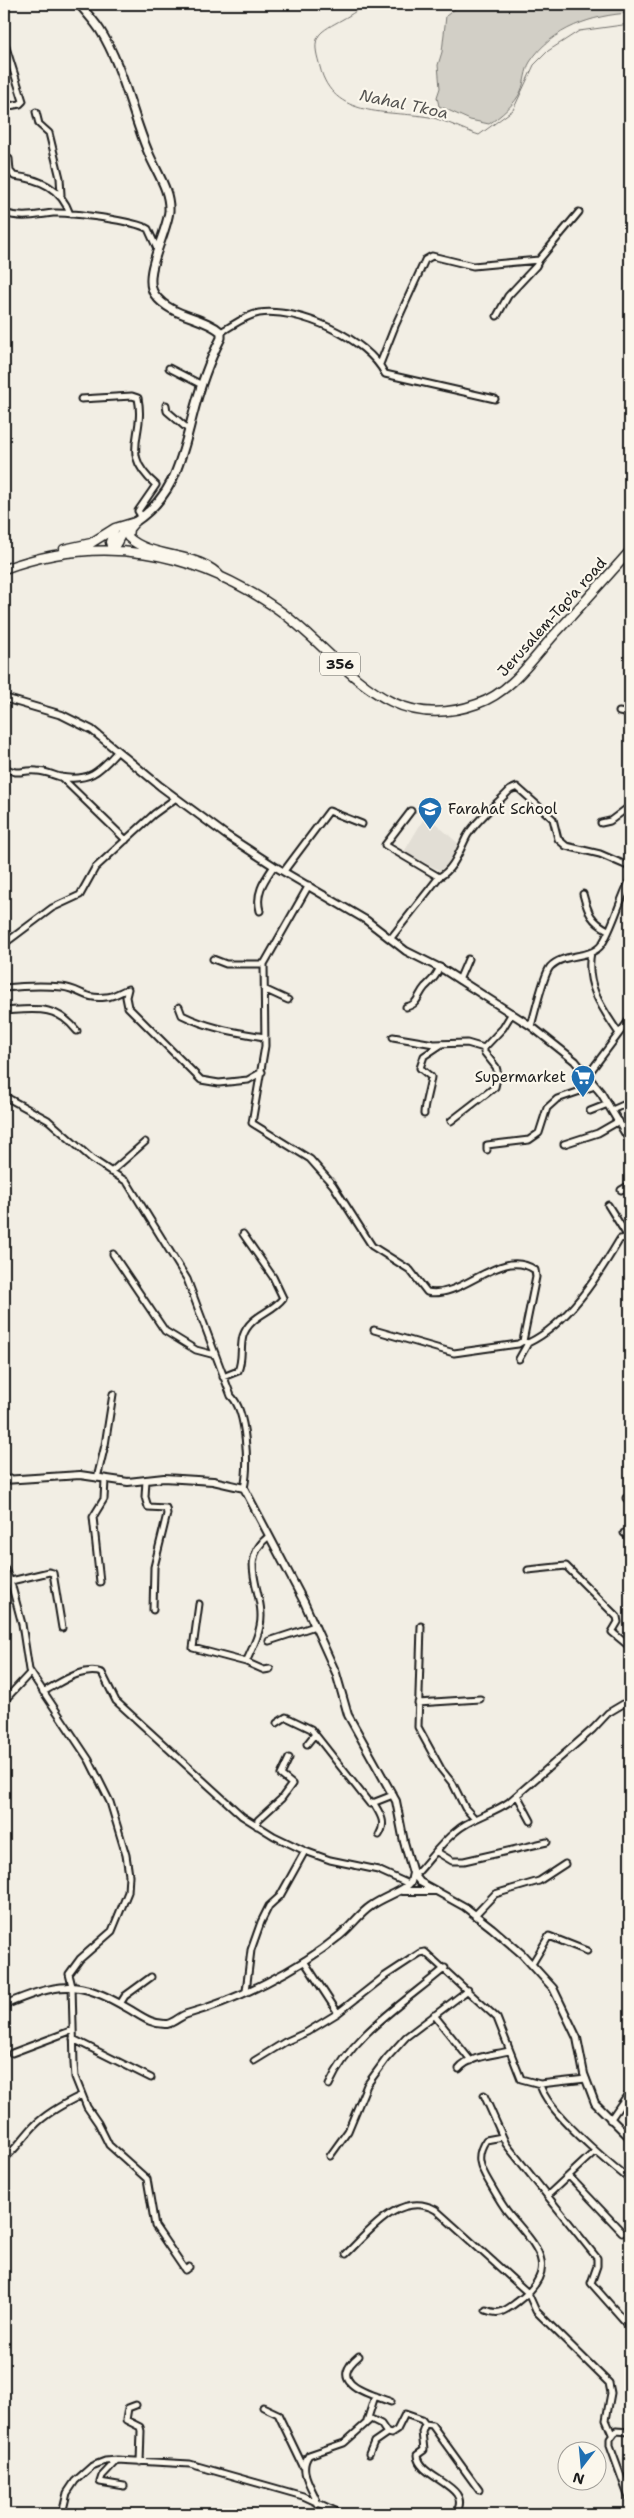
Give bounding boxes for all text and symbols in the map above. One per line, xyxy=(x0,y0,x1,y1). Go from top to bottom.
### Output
water label: Nahal Tkoa xyxy=(358,84,450,124)
street label: Jerusalem-Tqo'a road xyxy=(493,553,611,681)
road number: 356 xyxy=(320,652,360,676)
school or university icon: Farahat School xyxy=(417,796,443,830)
place label: Farahat School xyxy=(448,799,558,819)
supermarket icon: Supermarket xyxy=(570,1064,596,1098)
place label: Supermarket xyxy=(475,1067,566,1087)
north arrow xyxy=(556,2440,606,2490)
text: N xyxy=(571,2468,586,2489)

